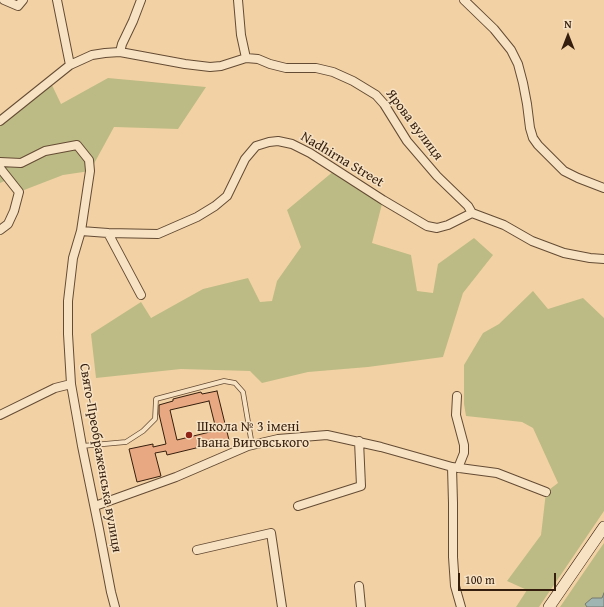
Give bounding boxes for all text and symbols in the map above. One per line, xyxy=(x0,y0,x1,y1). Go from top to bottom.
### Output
north arrow xyxy=(548,16,588,56)
text: N xyxy=(564,16,572,32)
street label: Ярова вулиця xyxy=(382,86,446,164)
street label: Nadhirna Street xyxy=(297,129,387,191)
street label: Свято-Преображенська вулиця xyxy=(75,362,125,554)
place label: Школа № 3 імені Івана Виговського xyxy=(197,419,309,452)
marker: Школа № 3 імені Івана Виговського xyxy=(184,430,194,440)
scale bar xyxy=(460,565,558,591)
text: 100 m xyxy=(465,571,495,588)

